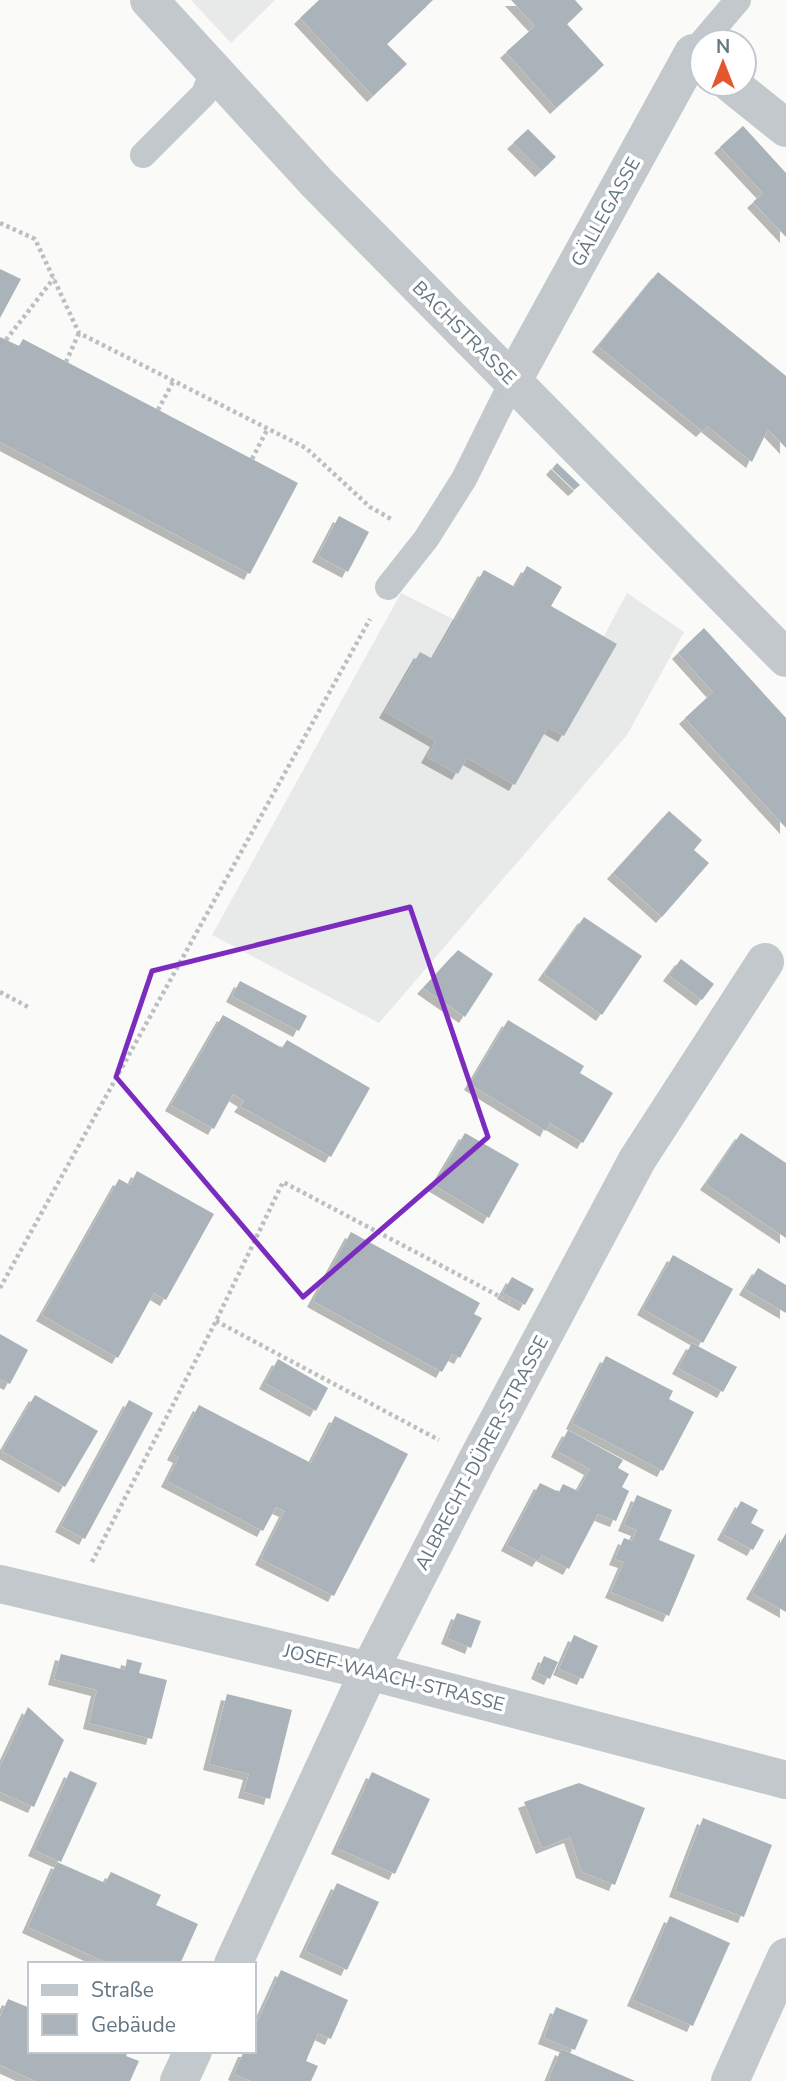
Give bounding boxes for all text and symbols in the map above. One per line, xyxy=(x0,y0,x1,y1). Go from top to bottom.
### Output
north arrow xyxy=(688,28,758,98)
text: N xyxy=(716,34,730,60)
street label: GÄLLEGASSE xyxy=(565,153,647,271)
street label: BACHSTRASSE xyxy=(406,275,522,391)
street label: ALBRECHT-DÜRER-STRASSE xyxy=(409,1331,555,1575)
street label: JOSEF-WAACH-STRASSE xyxy=(280,1638,507,1718)
legend xyxy=(28,1962,256,2053)
text: Straße xyxy=(91,1976,154,2004)
text: Gebäude xyxy=(91,2011,176,2039)

